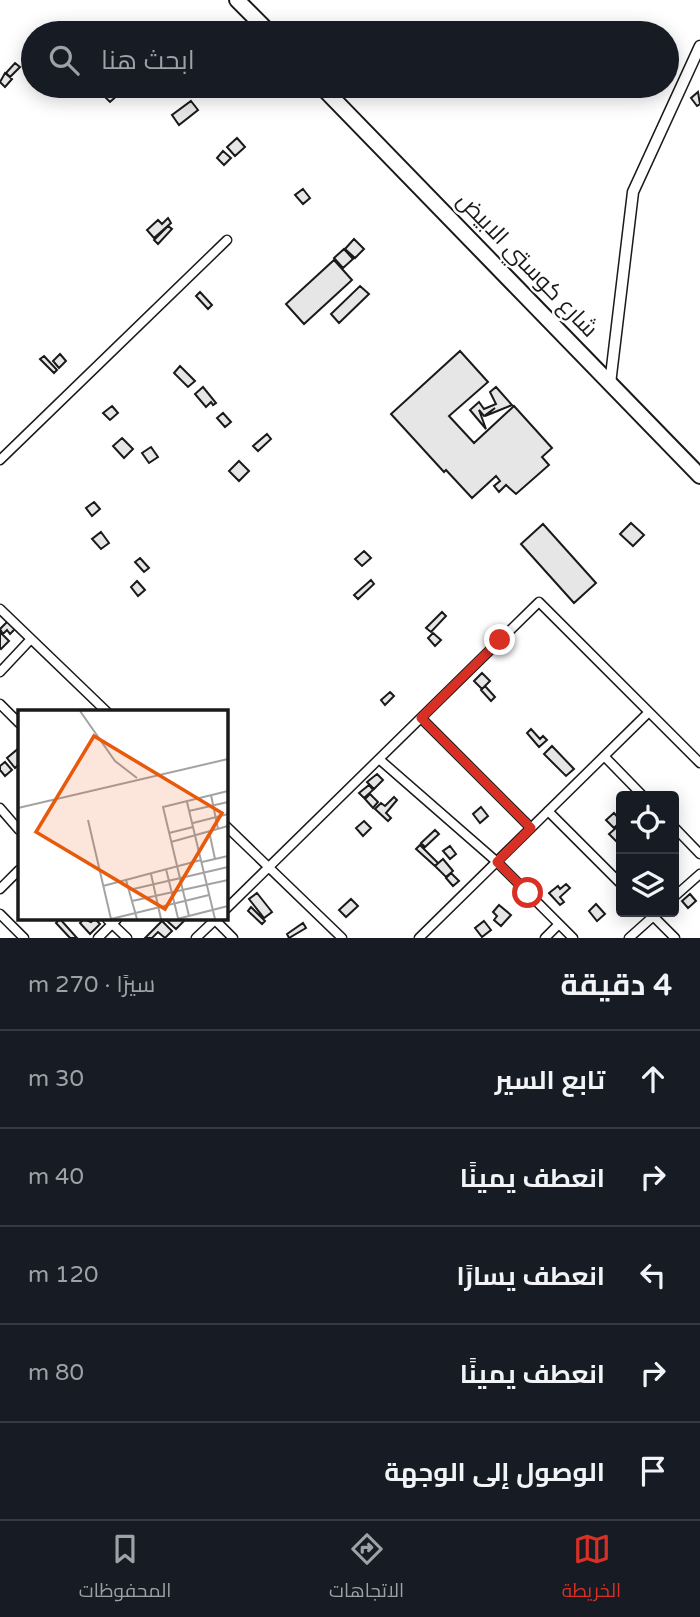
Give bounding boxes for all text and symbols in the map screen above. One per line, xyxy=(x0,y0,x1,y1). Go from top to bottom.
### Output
search box xyxy=(21,21,679,98)
icon: search xyxy=(45,41,83,79)
text: ابحث هنا xyxy=(101,45,195,76)
street label: شارع كوستي الابيض xyxy=(448,187,603,345)
route end xyxy=(484,624,515,655)
inset map xyxy=(18,710,228,920)
map controls xyxy=(616,791,679,917)
button: locate xyxy=(616,791,679,854)
button: layers xyxy=(616,854,679,917)
route start xyxy=(512,877,543,908)
text: 4 دقيقة xyxy=(561,967,672,1004)
text: سيرًا · 270 m xyxy=(28,971,155,999)
icon: ahead xyxy=(634,1060,672,1098)
text: 30 m xyxy=(28,1065,84,1093)
text: تابع السير xyxy=(495,1065,605,1096)
icon: right xyxy=(634,1158,672,1196)
text: 40 m xyxy=(28,1163,84,1191)
text: انعطف يمينًا xyxy=(460,1163,605,1194)
icon: left xyxy=(634,1256,672,1294)
text: 120 m xyxy=(28,1261,98,1289)
text: انعطف يسارًا xyxy=(456,1261,605,1292)
icon: right xyxy=(634,1354,672,1392)
text: 80 m xyxy=(28,1359,84,1387)
text: انعطف يمينًا xyxy=(460,1359,605,1390)
icon: arrive xyxy=(634,1452,672,1490)
text: الوصول إلى الوجهة xyxy=(384,1457,605,1488)
tab: المحفوظات xyxy=(79,1530,171,1608)
tab: الاتجاهات xyxy=(329,1530,404,1608)
tab: الخريطة xyxy=(562,1530,621,1608)

